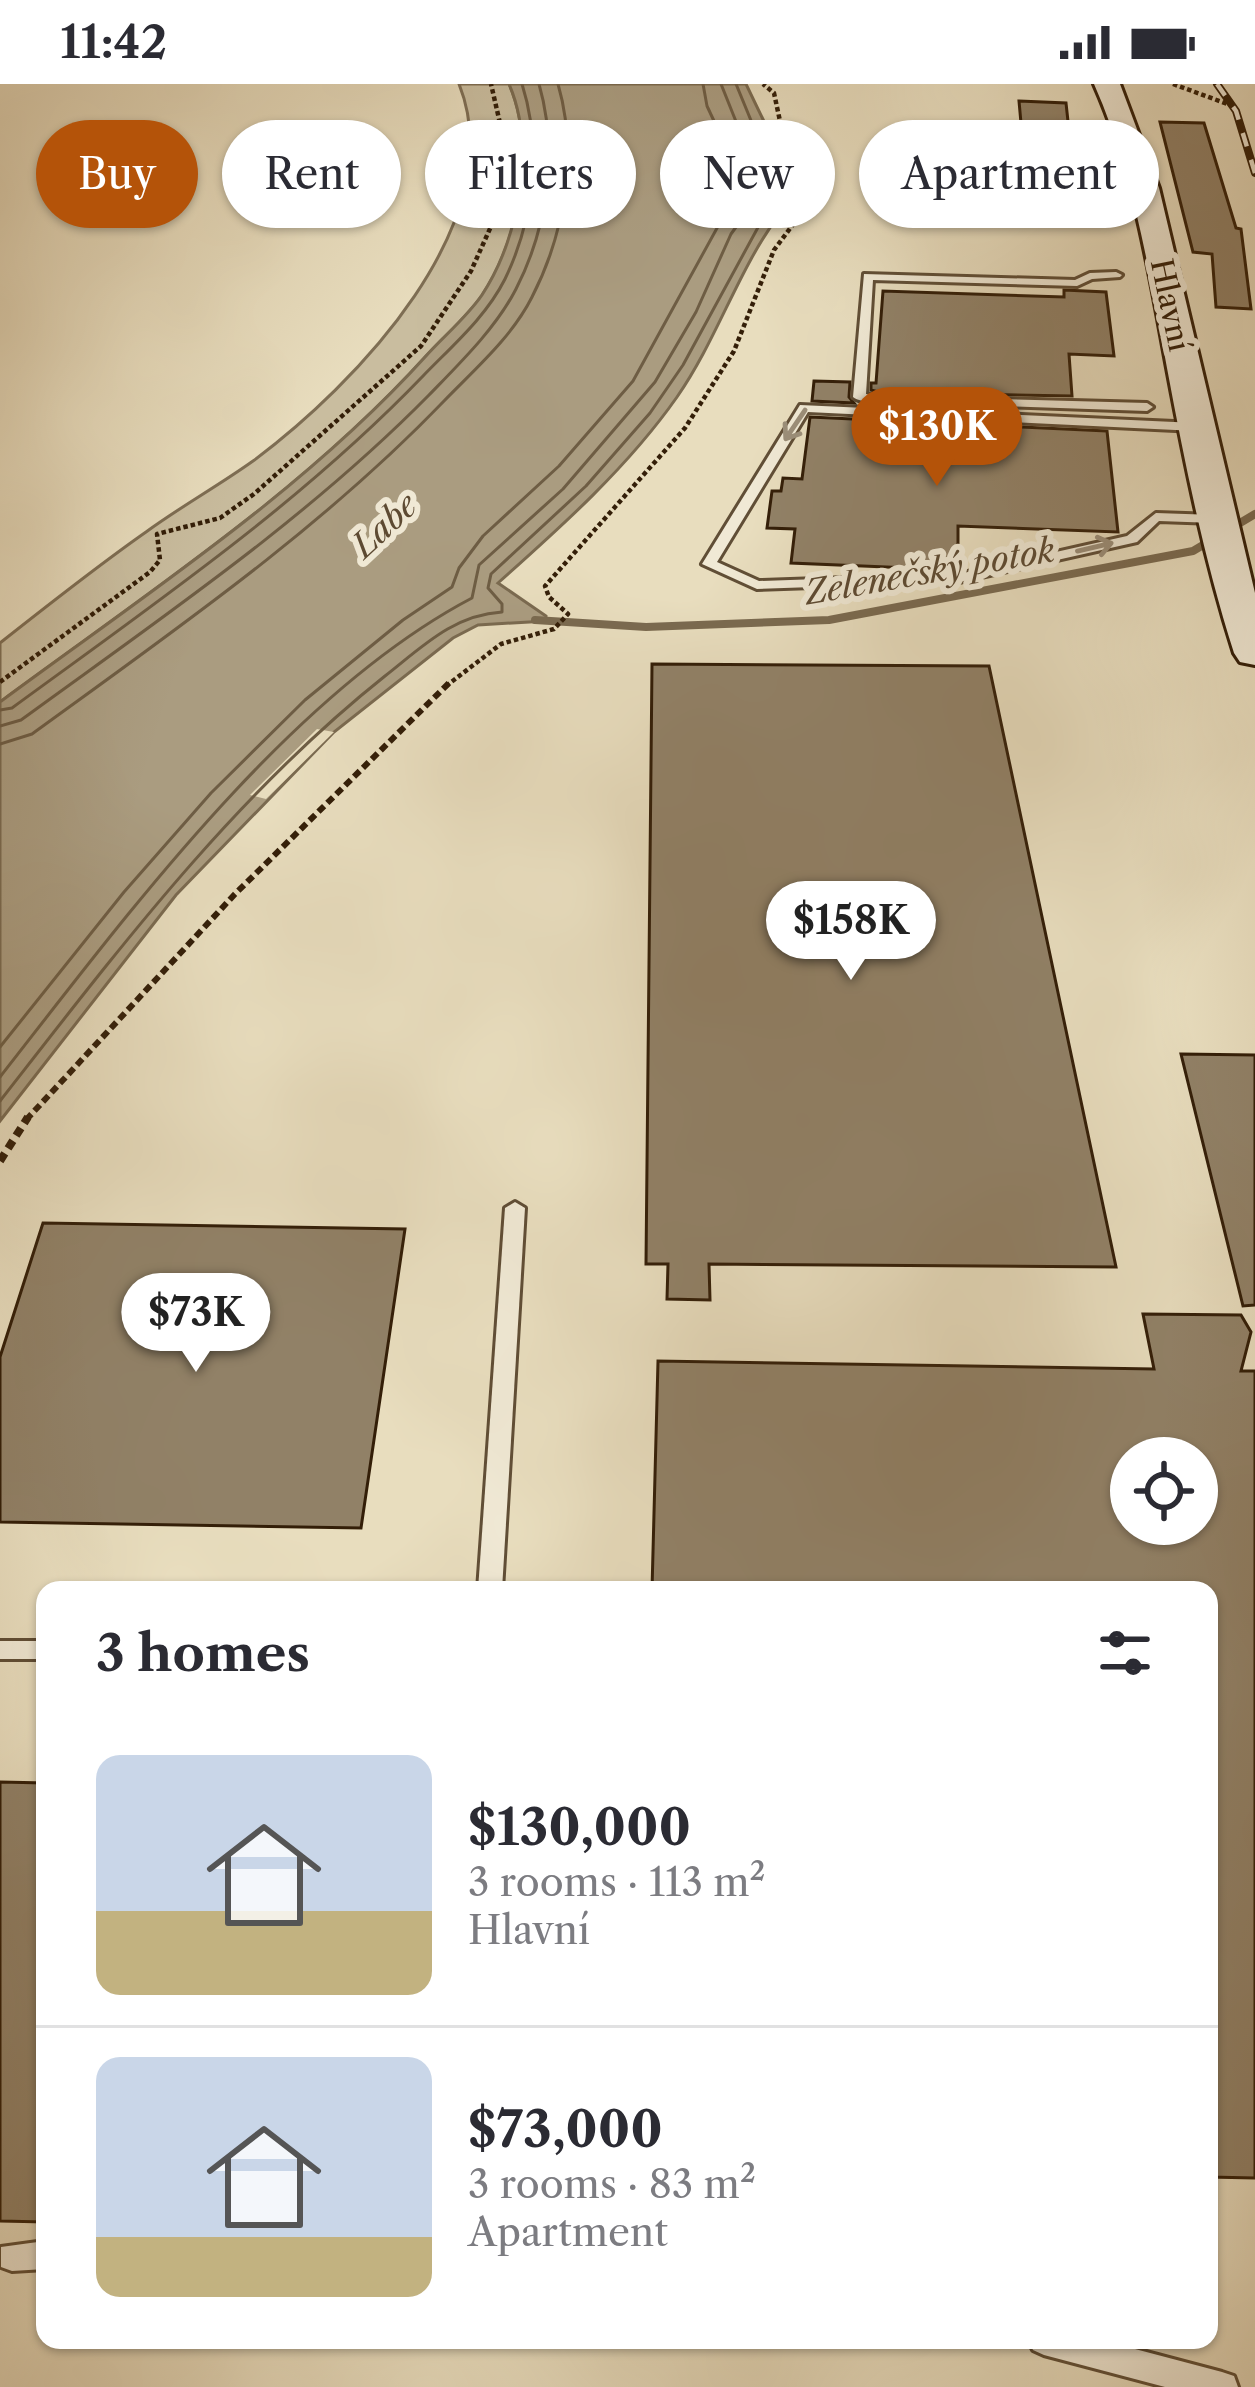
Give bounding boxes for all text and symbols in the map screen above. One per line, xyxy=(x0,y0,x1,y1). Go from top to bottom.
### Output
text: 11:42 xyxy=(60,14,167,70)
chip: Buy xyxy=(36,120,198,228)
chip: Rent xyxy=(222,120,401,228)
chip: Filters xyxy=(425,120,636,228)
chip: New xyxy=(660,120,835,228)
chip: Apartment xyxy=(859,120,1159,228)
street label: Hlavní xyxy=(1143,255,1198,355)
pin: $130K xyxy=(853,387,1021,489)
text: $130K xyxy=(878,402,996,450)
one-way arrow xyxy=(783,407,807,441)
water label: Labe xyxy=(341,484,427,568)
water label: Zelenečský potok xyxy=(800,529,1058,614)
one-way arrow xyxy=(1076,534,1114,557)
pin: $158K xyxy=(767,881,935,983)
text: $158K xyxy=(793,896,909,944)
pin: $73K xyxy=(125,1273,267,1375)
text: $73K xyxy=(148,1288,244,1336)
map controls xyxy=(1110,1437,1218,1545)
button: locate xyxy=(1110,1437,1218,1545)
icon: filters xyxy=(1092,1620,1158,1686)
text: 3 homes xyxy=(96,1622,310,1684)
text: $130,000 xyxy=(468,1796,691,1858)
icon: home xyxy=(192,1803,336,1947)
text: 3 rooms · 113 m² xyxy=(468,1858,766,1906)
text: Hlavní xyxy=(468,1906,590,1954)
text: $73,000 xyxy=(468,2098,663,2160)
icon: home xyxy=(192,2105,336,2249)
text: 3 rooms · 83 m² xyxy=(468,2160,756,2208)
text: Apartment xyxy=(468,2208,668,2256)

